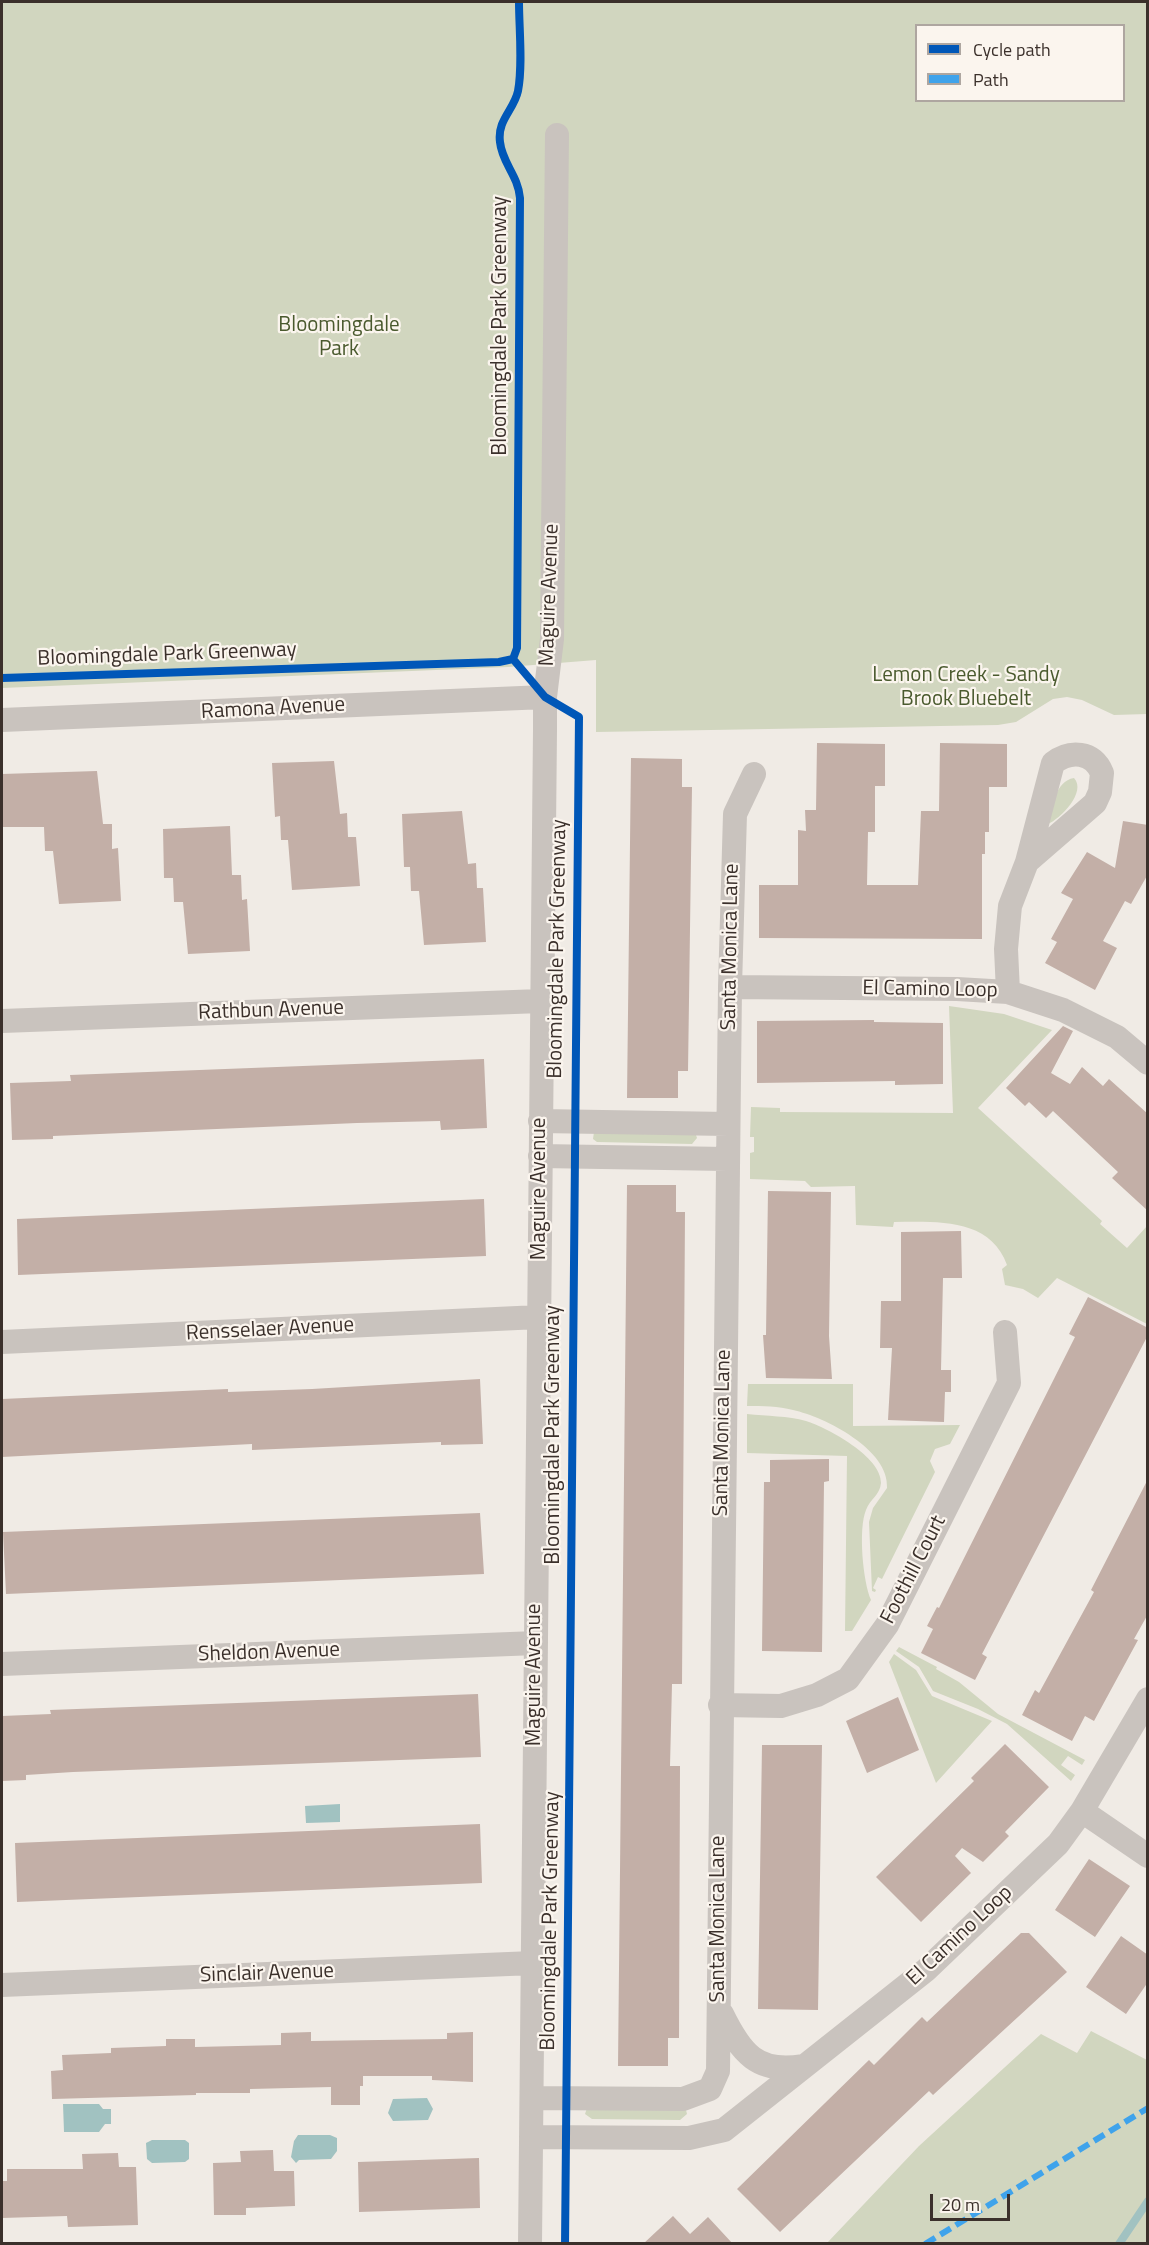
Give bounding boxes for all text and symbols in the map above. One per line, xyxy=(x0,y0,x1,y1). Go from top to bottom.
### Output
legend xyxy=(915,24,1125,102)
text: Cycle path xyxy=(973,36,1051,63)
text: Path xyxy=(973,66,1009,93)
street label: Bloomingdale Park Greenway xyxy=(488,196,514,456)
park label: Bloomingdale Park xyxy=(278,313,400,363)
street label: Maguire Avenue xyxy=(535,523,565,667)
street label: Bloomingdale Park Greenway xyxy=(37,638,297,672)
park label: Lemon Creek - Sandy Brook Bluebelt xyxy=(872,663,1060,713)
street label: Ramona Avenue xyxy=(200,693,346,725)
street label: Bloomingdale Park Greenway xyxy=(543,819,573,1079)
street label: Santa Monica Lane xyxy=(717,863,745,1031)
street label: El Camino Loop xyxy=(862,976,998,1004)
street label: Rathbun Avenue xyxy=(198,996,344,1026)
street label: Maguire Avenue xyxy=(527,1118,553,1260)
street label: Bloomingdale Park Greenway xyxy=(541,1305,567,1565)
street label: Rensselaer Avenue xyxy=(185,1313,355,1347)
street label: Santa Monica Lane xyxy=(709,1349,737,1517)
street label: Foothill Court xyxy=(876,1512,952,1628)
street label: Maguire Avenue xyxy=(522,1604,548,1746)
street label: Sheldon Avenue xyxy=(198,1638,340,1668)
street label: Bloomingdale Park Greenway xyxy=(536,1791,566,2051)
street label: Santa Monica Lane xyxy=(706,1836,732,2002)
street label: El Camino Loop xyxy=(902,1881,1018,1991)
street label: Sinclair Avenue xyxy=(200,1959,334,1989)
scale bar xyxy=(933,2182,1012,2220)
text: 20 m xyxy=(941,2191,980,2218)

